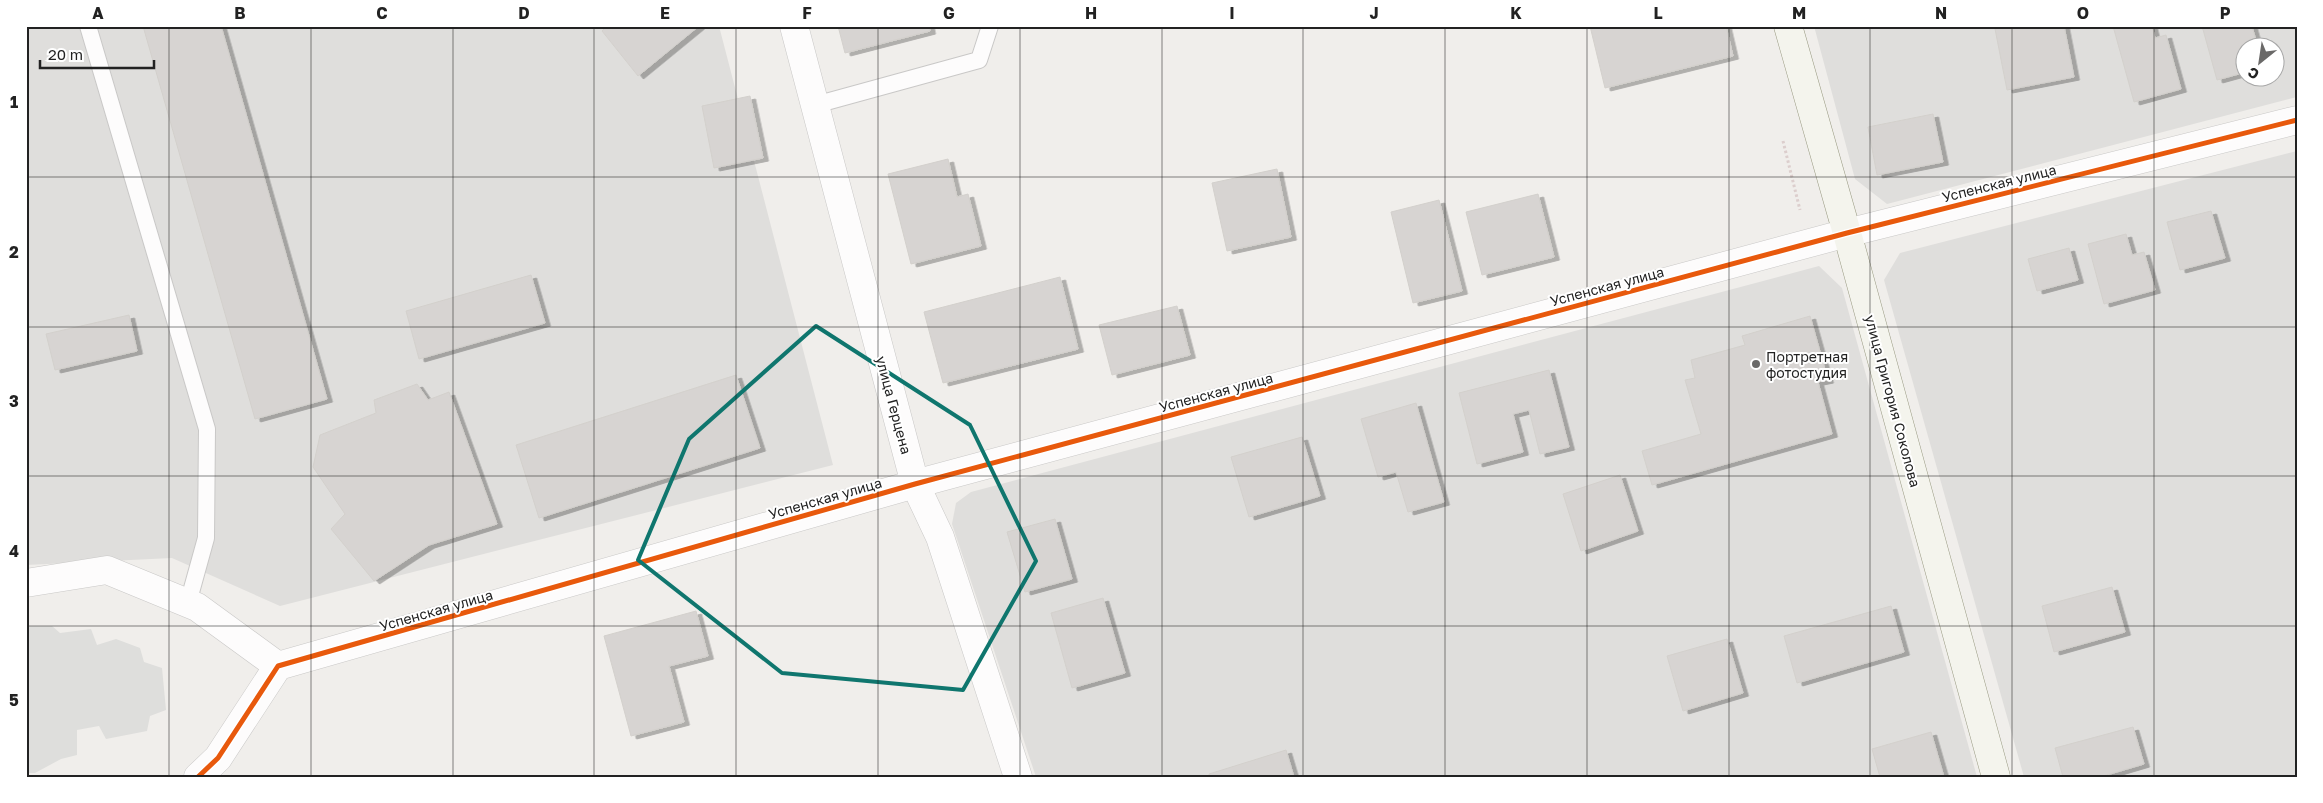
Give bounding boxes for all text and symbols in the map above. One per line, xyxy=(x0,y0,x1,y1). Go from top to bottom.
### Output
text: A xyxy=(92,3,104,23)
text: B xyxy=(234,3,246,23)
text: C xyxy=(376,3,388,23)
text: D xyxy=(518,3,530,23)
text: E xyxy=(660,3,670,23)
text: F xyxy=(802,3,812,23)
text: G xyxy=(943,3,955,23)
text: H xyxy=(1085,3,1097,23)
text: I xyxy=(1229,3,1235,23)
text: J xyxy=(1369,3,1379,23)
text: K xyxy=(1510,3,1522,23)
text: L xyxy=(1653,3,1663,23)
text: M xyxy=(1792,3,1806,23)
text: N xyxy=(1935,3,1947,23)
text: O xyxy=(2077,3,2089,23)
text: P xyxy=(2220,3,2231,23)
scale bar xyxy=(40,38,154,70)
north arrow xyxy=(2236,38,2286,88)
text: 20 m xyxy=(48,45,83,63)
text: С xyxy=(2245,64,2262,84)
text: 1 xyxy=(10,92,18,112)
street label: Успенская улица xyxy=(1940,161,2058,205)
text: 2 xyxy=(9,242,19,262)
street label: Успенская улица xyxy=(1548,263,1666,309)
street label: улица Григория Соколова xyxy=(1862,313,1924,489)
place label: Портретная фотостудия xyxy=(1766,348,1848,381)
street label: улица Герцена xyxy=(873,354,915,456)
marker: Портретная фотостудия xyxy=(1750,358,1762,370)
street label: Успенская улица xyxy=(1157,369,1275,415)
text: 3 xyxy=(9,391,19,411)
street label: Успенская улица xyxy=(766,474,884,522)
text: 4 xyxy=(9,541,19,561)
street label: Успенская улица xyxy=(377,586,495,634)
text: 5 xyxy=(9,690,19,710)

